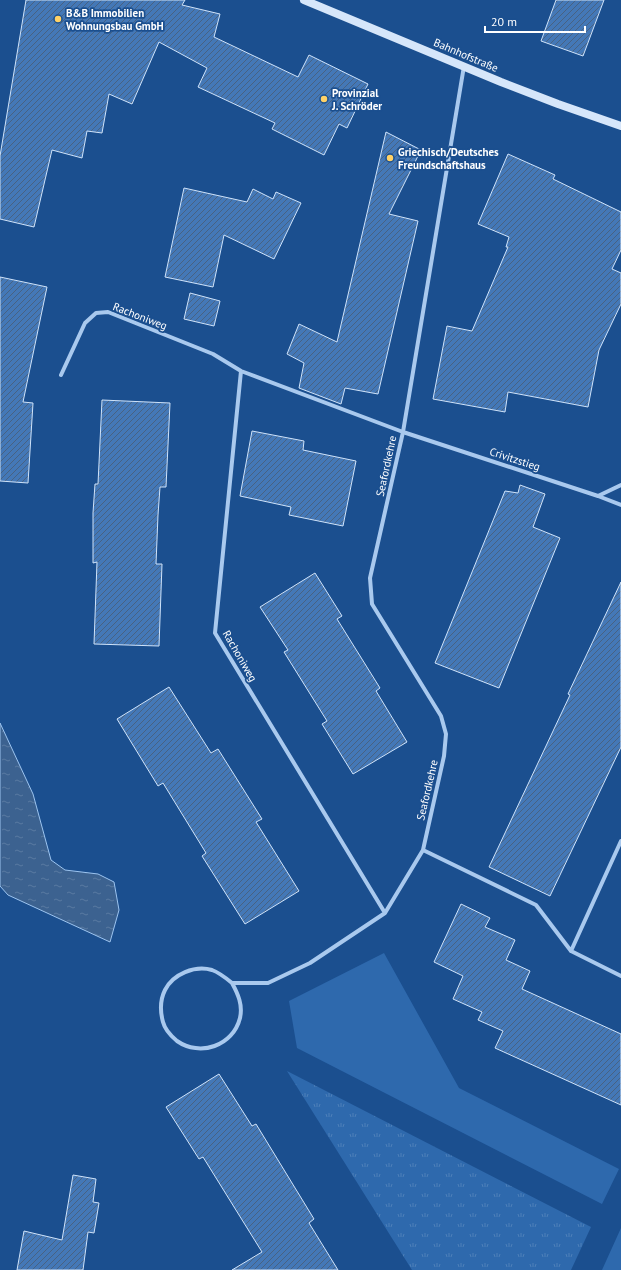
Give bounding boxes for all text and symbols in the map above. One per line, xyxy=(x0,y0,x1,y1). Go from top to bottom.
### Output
place label: B&B Immobilien Wohnungsbau GmbH xyxy=(66,6,164,33)
scale bar xyxy=(485,8,585,34)
marker: B&B Immobilien Wohnungsbau GmbH xyxy=(53,14,63,24)
text: 20 m xyxy=(491,14,517,29)
street label: Bahnhofstraße xyxy=(432,35,501,75)
place label: Provinzial J. Schröder xyxy=(331,86,382,113)
marker: Provinzial J. Schröder xyxy=(319,94,329,104)
place label: Griechisch/Deutsches Freundschaftshaus xyxy=(398,145,499,172)
marker: Griechisch/Deutsches Freundschaftshaus xyxy=(385,153,395,163)
street label: Rachoniweg xyxy=(111,299,169,333)
street label: Seafordkehre xyxy=(373,434,399,498)
street label: Crivitzstieg xyxy=(488,444,542,474)
street label: Rachoniweg xyxy=(220,628,260,684)
street label: Seafordkehre xyxy=(413,758,441,822)

